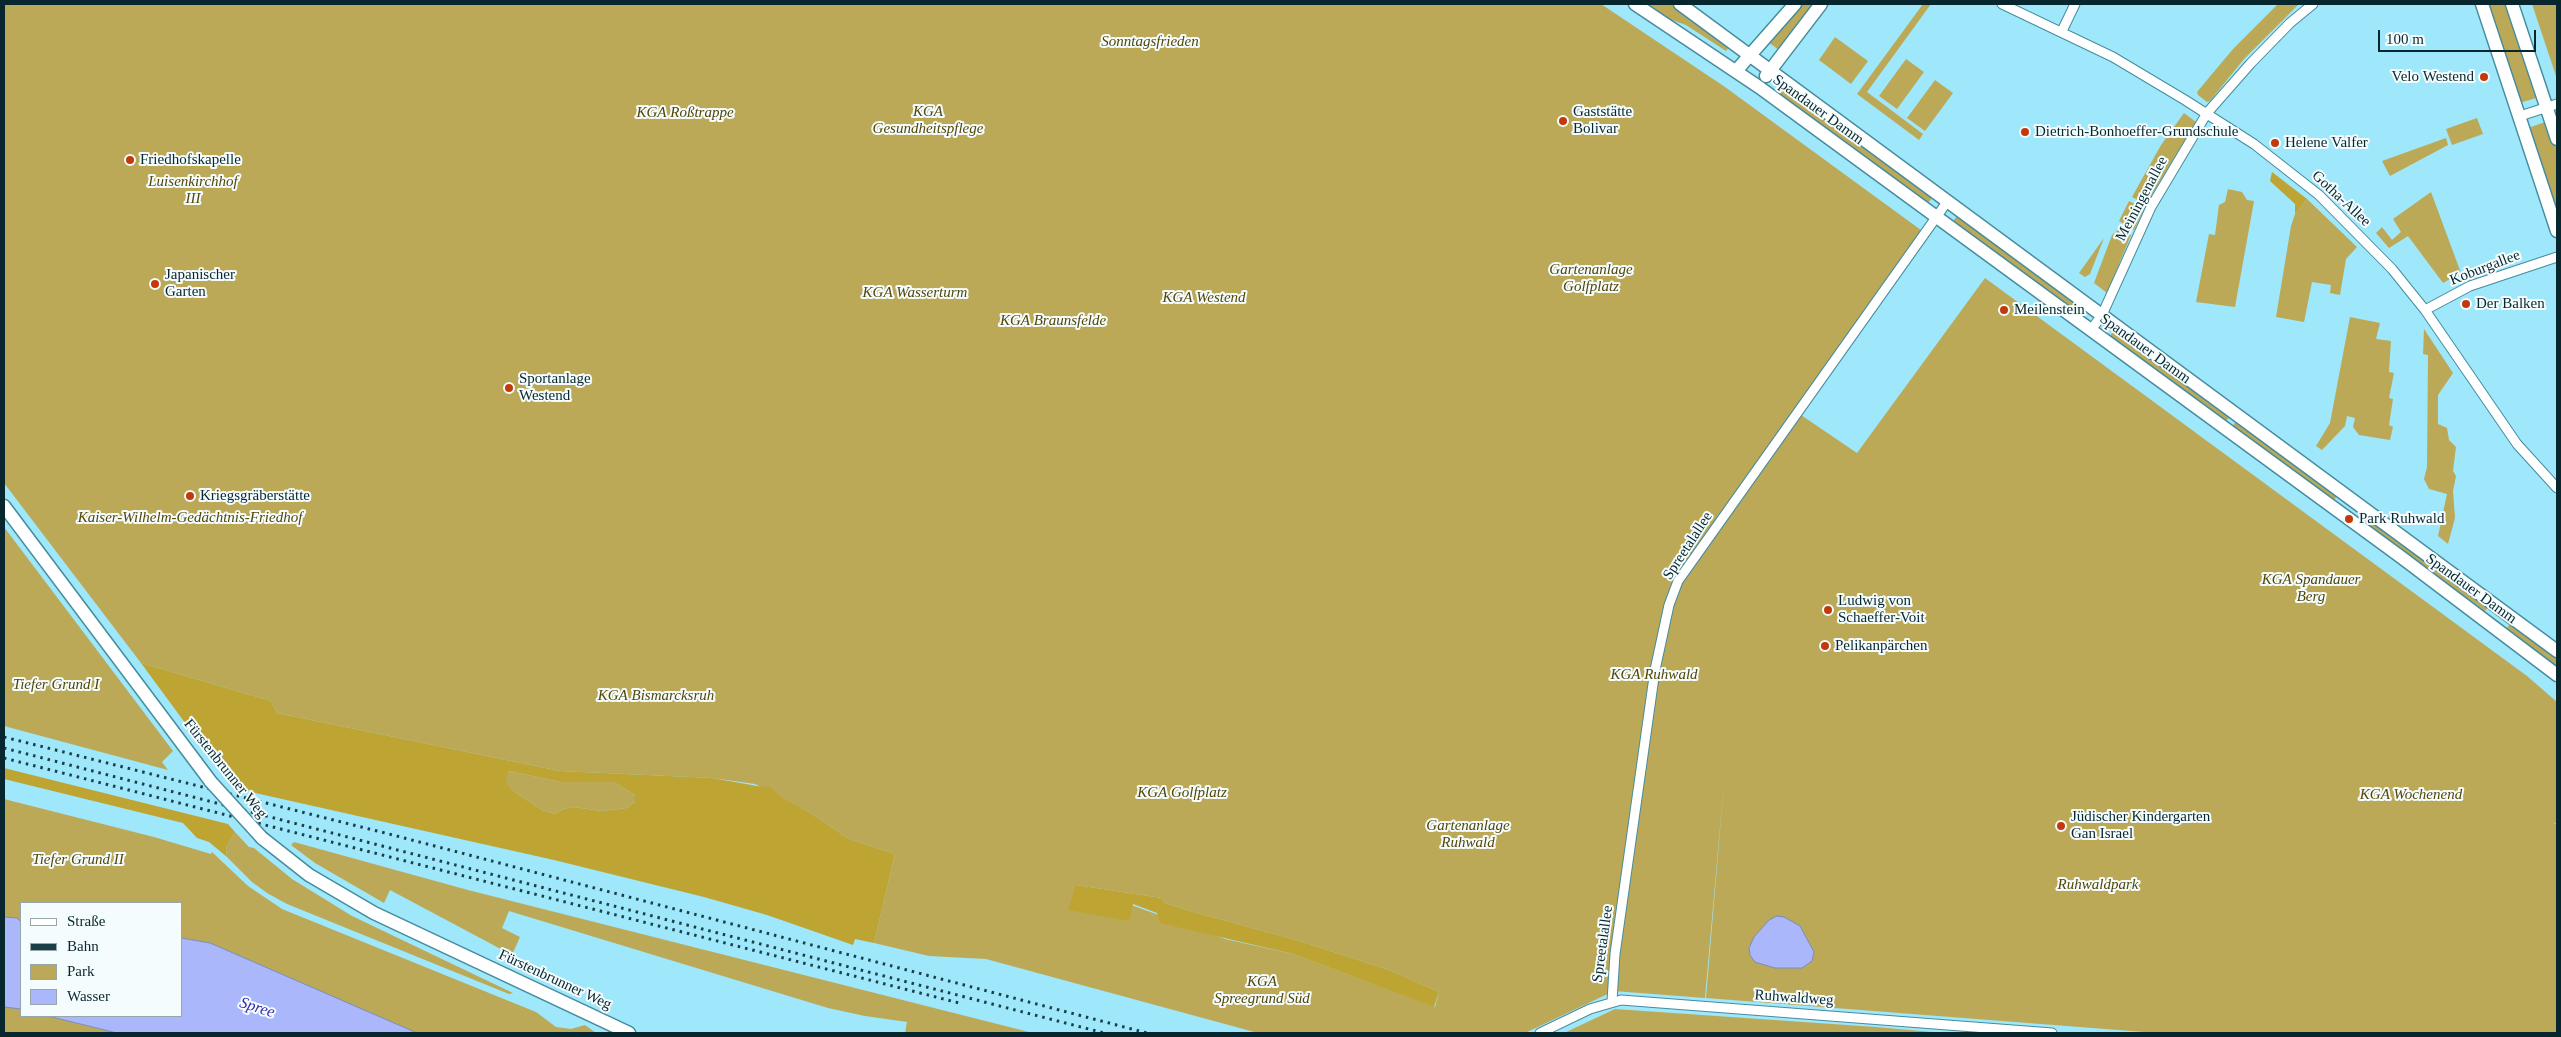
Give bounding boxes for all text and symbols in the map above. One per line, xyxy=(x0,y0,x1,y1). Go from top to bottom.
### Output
scale bar xyxy=(2381,20,2538,52)
text: 100 m xyxy=(2386,31,2424,47)
park label: Sonntagsfrieden xyxy=(1101,33,1199,51)
place label: Velo Westend xyxy=(2391,68,2474,86)
street label: Spandauer Damm xyxy=(1769,71,1867,149)
marker: Velo Westend xyxy=(2478,71,2490,83)
park label: KGA Gesundheitspflege xyxy=(873,103,983,138)
place label: Gaststätte Bolivar xyxy=(1573,103,1632,138)
park label: KGA Roßtrappe xyxy=(636,104,734,122)
marker: Gaststätte Bolivar xyxy=(1557,115,1569,127)
place label: Dietrich-Bonhoeffer-Grundschule xyxy=(2035,123,2239,141)
marker: Dietrich-Bonhoeffer-Grundschule xyxy=(2019,126,2031,138)
place label: Helene Valfer xyxy=(2285,134,2368,152)
marker: Helene Valfer xyxy=(2269,137,2281,149)
place label: Friedhofskapelle xyxy=(140,151,241,169)
marker: Friedhofskapelle xyxy=(124,154,136,166)
street label: Meiningenallee xyxy=(2112,154,2172,244)
street label: Gotha-Allee xyxy=(2308,167,2374,231)
park label: Luisenkirchhof III xyxy=(148,173,238,208)
street label: Koburgallee xyxy=(2447,246,2523,290)
park label: Gartenanlage Golfplatz xyxy=(1549,261,1633,296)
place label: Japanischer Garten xyxy=(165,266,235,301)
marker: Japanischer Garten xyxy=(149,278,161,290)
park label: KGA Wasserturm xyxy=(863,284,967,302)
park label: KGA Westend xyxy=(1162,289,1246,307)
place label: Der Balken xyxy=(2476,295,2545,313)
marker: Der Balken xyxy=(2460,298,2472,310)
place label: Meilenstein xyxy=(2014,301,2085,319)
marker: Meilenstein xyxy=(1998,304,2010,316)
street label: Spandauer Damm xyxy=(2096,310,2194,388)
park label: KGA Braunsfelde xyxy=(1000,312,1106,330)
place label: Sportanlage Westend xyxy=(519,370,591,405)
marker: Sportanlage Westend xyxy=(503,382,515,394)
place label: Kriegsgräberstätte xyxy=(200,487,310,505)
marker: Kriegsgräberstätte xyxy=(184,490,196,502)
park label: Kaiser-Wilhelm-Gedächtnis-Friedhof xyxy=(78,509,302,527)
street label: Spreetalallee xyxy=(1659,509,1717,583)
place label: Park Ruhwald xyxy=(2359,510,2444,528)
marker: Park Ruhwald xyxy=(2343,513,2355,525)
street label: Spandauer Damm xyxy=(2422,550,2520,628)
park label: KGA Spandauer Berg xyxy=(2262,571,2360,606)
place label: Ludwig von Schaeffer-Voit xyxy=(1838,592,1925,627)
marker: Ludwig von Schaeffer-Voit xyxy=(1822,604,1834,616)
place label: Pelikanpärchen xyxy=(1835,637,1927,655)
marker: Pelikanpärchen xyxy=(1819,640,1831,652)
park label: KGA Ruhwald xyxy=(1610,666,1698,684)
park label: Tiefer Grund I xyxy=(13,676,99,694)
park label: KGA Bismarcksruh xyxy=(598,687,714,705)
street label: Fürstenbrunner Weg xyxy=(179,716,271,822)
park label: KGA Golfplatz xyxy=(1137,784,1227,802)
park label: KGA Wochenend xyxy=(2360,786,2462,804)
place label: Jüdischer Kindergarten Gan Israel xyxy=(2071,808,2210,843)
park label: Gartenanlage Ruhwald xyxy=(1426,817,1510,852)
marker: Jüdischer Kindergarten Gan Israel xyxy=(2055,820,2067,832)
park label: Tiefer Grund II xyxy=(32,851,124,869)
park label: Ruhwaldpark xyxy=(2058,876,2138,894)
legend xyxy=(20,902,182,1017)
street label: Spreetalallee xyxy=(1589,904,1617,984)
text: Straße xyxy=(67,913,105,929)
text: Bahn xyxy=(67,938,99,954)
street label: Fürstenbrunner Weg xyxy=(496,946,614,1014)
text: Park xyxy=(67,963,95,979)
park label: KGA Spreegrund Süd xyxy=(1214,973,1310,1008)
street label: Ruhwaldweg xyxy=(1754,986,1834,1010)
text: Wasser xyxy=(67,988,110,1004)
water label: Spree xyxy=(237,993,277,1023)

